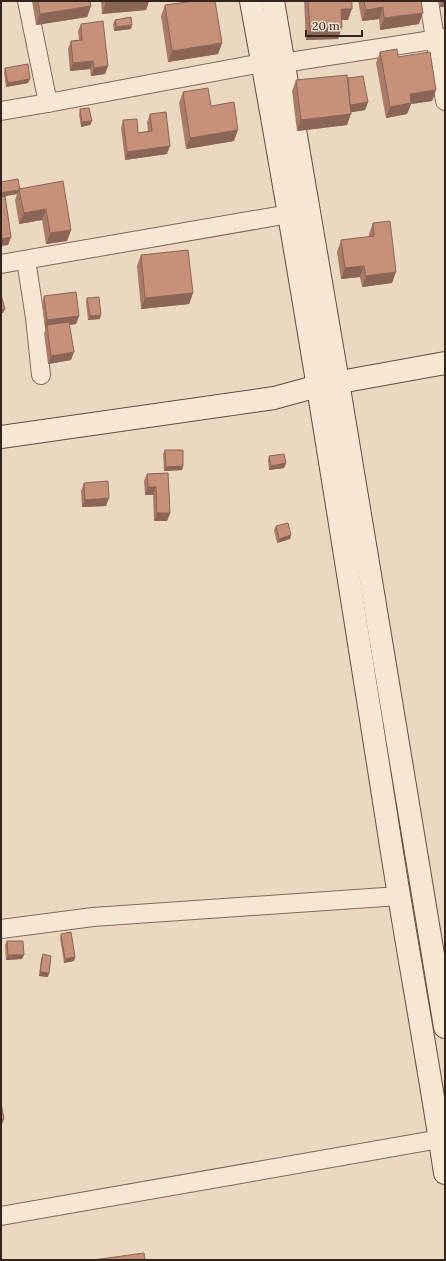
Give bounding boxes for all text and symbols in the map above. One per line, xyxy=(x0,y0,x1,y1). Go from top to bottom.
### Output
scale bar xyxy=(306,12,362,38)
text: 20 m xyxy=(312,18,340,33)

